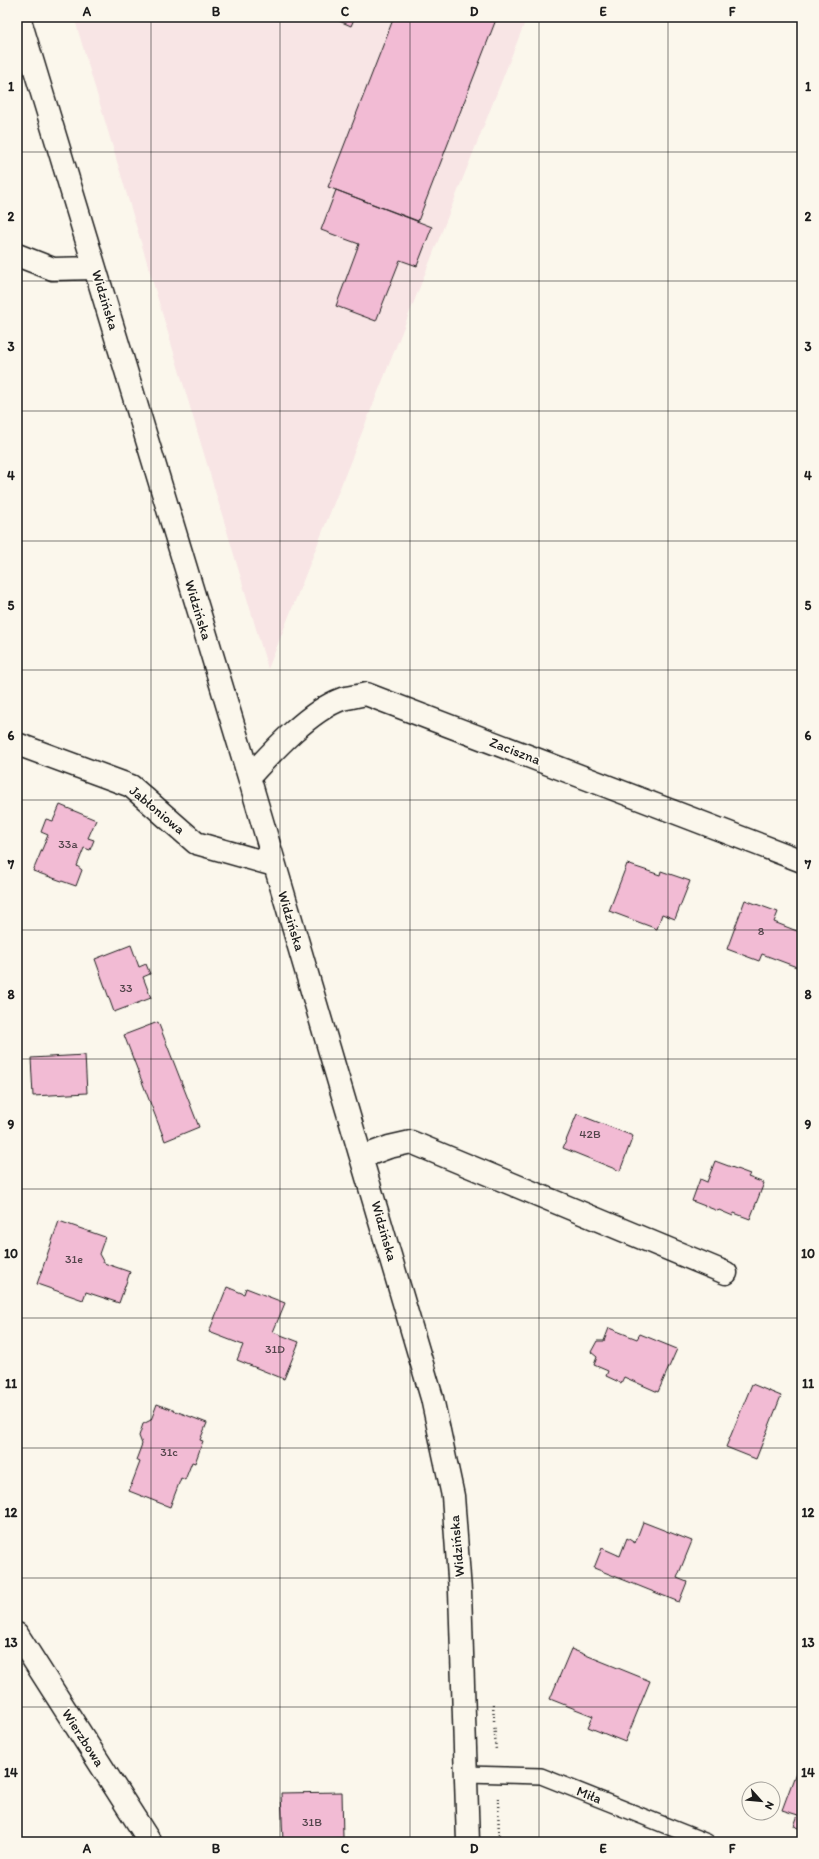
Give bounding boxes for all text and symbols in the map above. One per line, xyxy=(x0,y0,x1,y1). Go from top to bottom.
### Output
text: A xyxy=(82,4,92,19)
text: B xyxy=(212,4,221,19)
text: C xyxy=(341,4,350,19)
text: D xyxy=(470,4,479,19)
text: E xyxy=(599,4,607,19)
text: F xyxy=(729,4,736,19)
text: 1 xyxy=(8,79,14,94)
text: 1 xyxy=(805,79,811,94)
text: 2 xyxy=(8,209,15,224)
text: 2 xyxy=(805,209,812,224)
street label: Widzińska xyxy=(88,268,122,333)
text: 3 xyxy=(7,339,15,354)
text: 3 xyxy=(804,339,812,354)
text: 4 xyxy=(7,468,15,483)
text: 4 xyxy=(804,468,812,483)
street label: Widzińska xyxy=(181,578,215,643)
text: 5 xyxy=(8,598,15,613)
text: 5 xyxy=(805,598,812,613)
text: 6 xyxy=(8,728,15,743)
text: 6 xyxy=(805,728,812,743)
street label: Zaciszna xyxy=(487,734,544,769)
street label: Jabłoniowa xyxy=(126,782,188,838)
house number: 33a xyxy=(58,837,78,851)
text: 7 xyxy=(7,857,15,872)
text: 7 xyxy=(804,857,812,872)
street label: Widzińska xyxy=(274,889,308,954)
house number: 8 xyxy=(758,924,765,938)
house number: 33 xyxy=(119,981,133,995)
text: 8 xyxy=(7,987,15,1002)
text: 8 xyxy=(804,987,812,1002)
text: 9 xyxy=(8,1117,15,1132)
text: 9 xyxy=(805,1117,812,1132)
house number: 42B xyxy=(579,1127,601,1141)
street label: Widzińska xyxy=(367,1199,401,1264)
text: 10 xyxy=(4,1246,18,1261)
text: 10 xyxy=(801,1246,815,1261)
house number: 31e xyxy=(65,1252,83,1266)
house number: 31D xyxy=(265,1342,285,1356)
text: 11 xyxy=(5,1376,17,1391)
text: 11 xyxy=(802,1376,814,1391)
house number: 31c xyxy=(160,1445,178,1459)
text: 12 xyxy=(5,1505,18,1520)
text: 12 xyxy=(802,1505,815,1520)
street label: Widzińska xyxy=(446,1514,468,1578)
text: 13 xyxy=(4,1635,18,1650)
text: 13 xyxy=(801,1635,815,1650)
street label: Wierzbowa xyxy=(58,1706,108,1771)
text: 14 xyxy=(4,1765,18,1780)
text: 14 xyxy=(801,1765,815,1780)
north arrow xyxy=(741,1781,781,1821)
street label: Miła xyxy=(574,1782,604,1808)
text: N xyxy=(762,1799,777,1812)
house number: 31B xyxy=(302,1815,322,1829)
text: A xyxy=(82,1841,92,1856)
text: B xyxy=(212,1841,221,1856)
text: C xyxy=(341,1841,350,1856)
text: D xyxy=(470,1841,479,1856)
text: E xyxy=(599,1841,607,1856)
text: F xyxy=(729,1841,736,1856)

